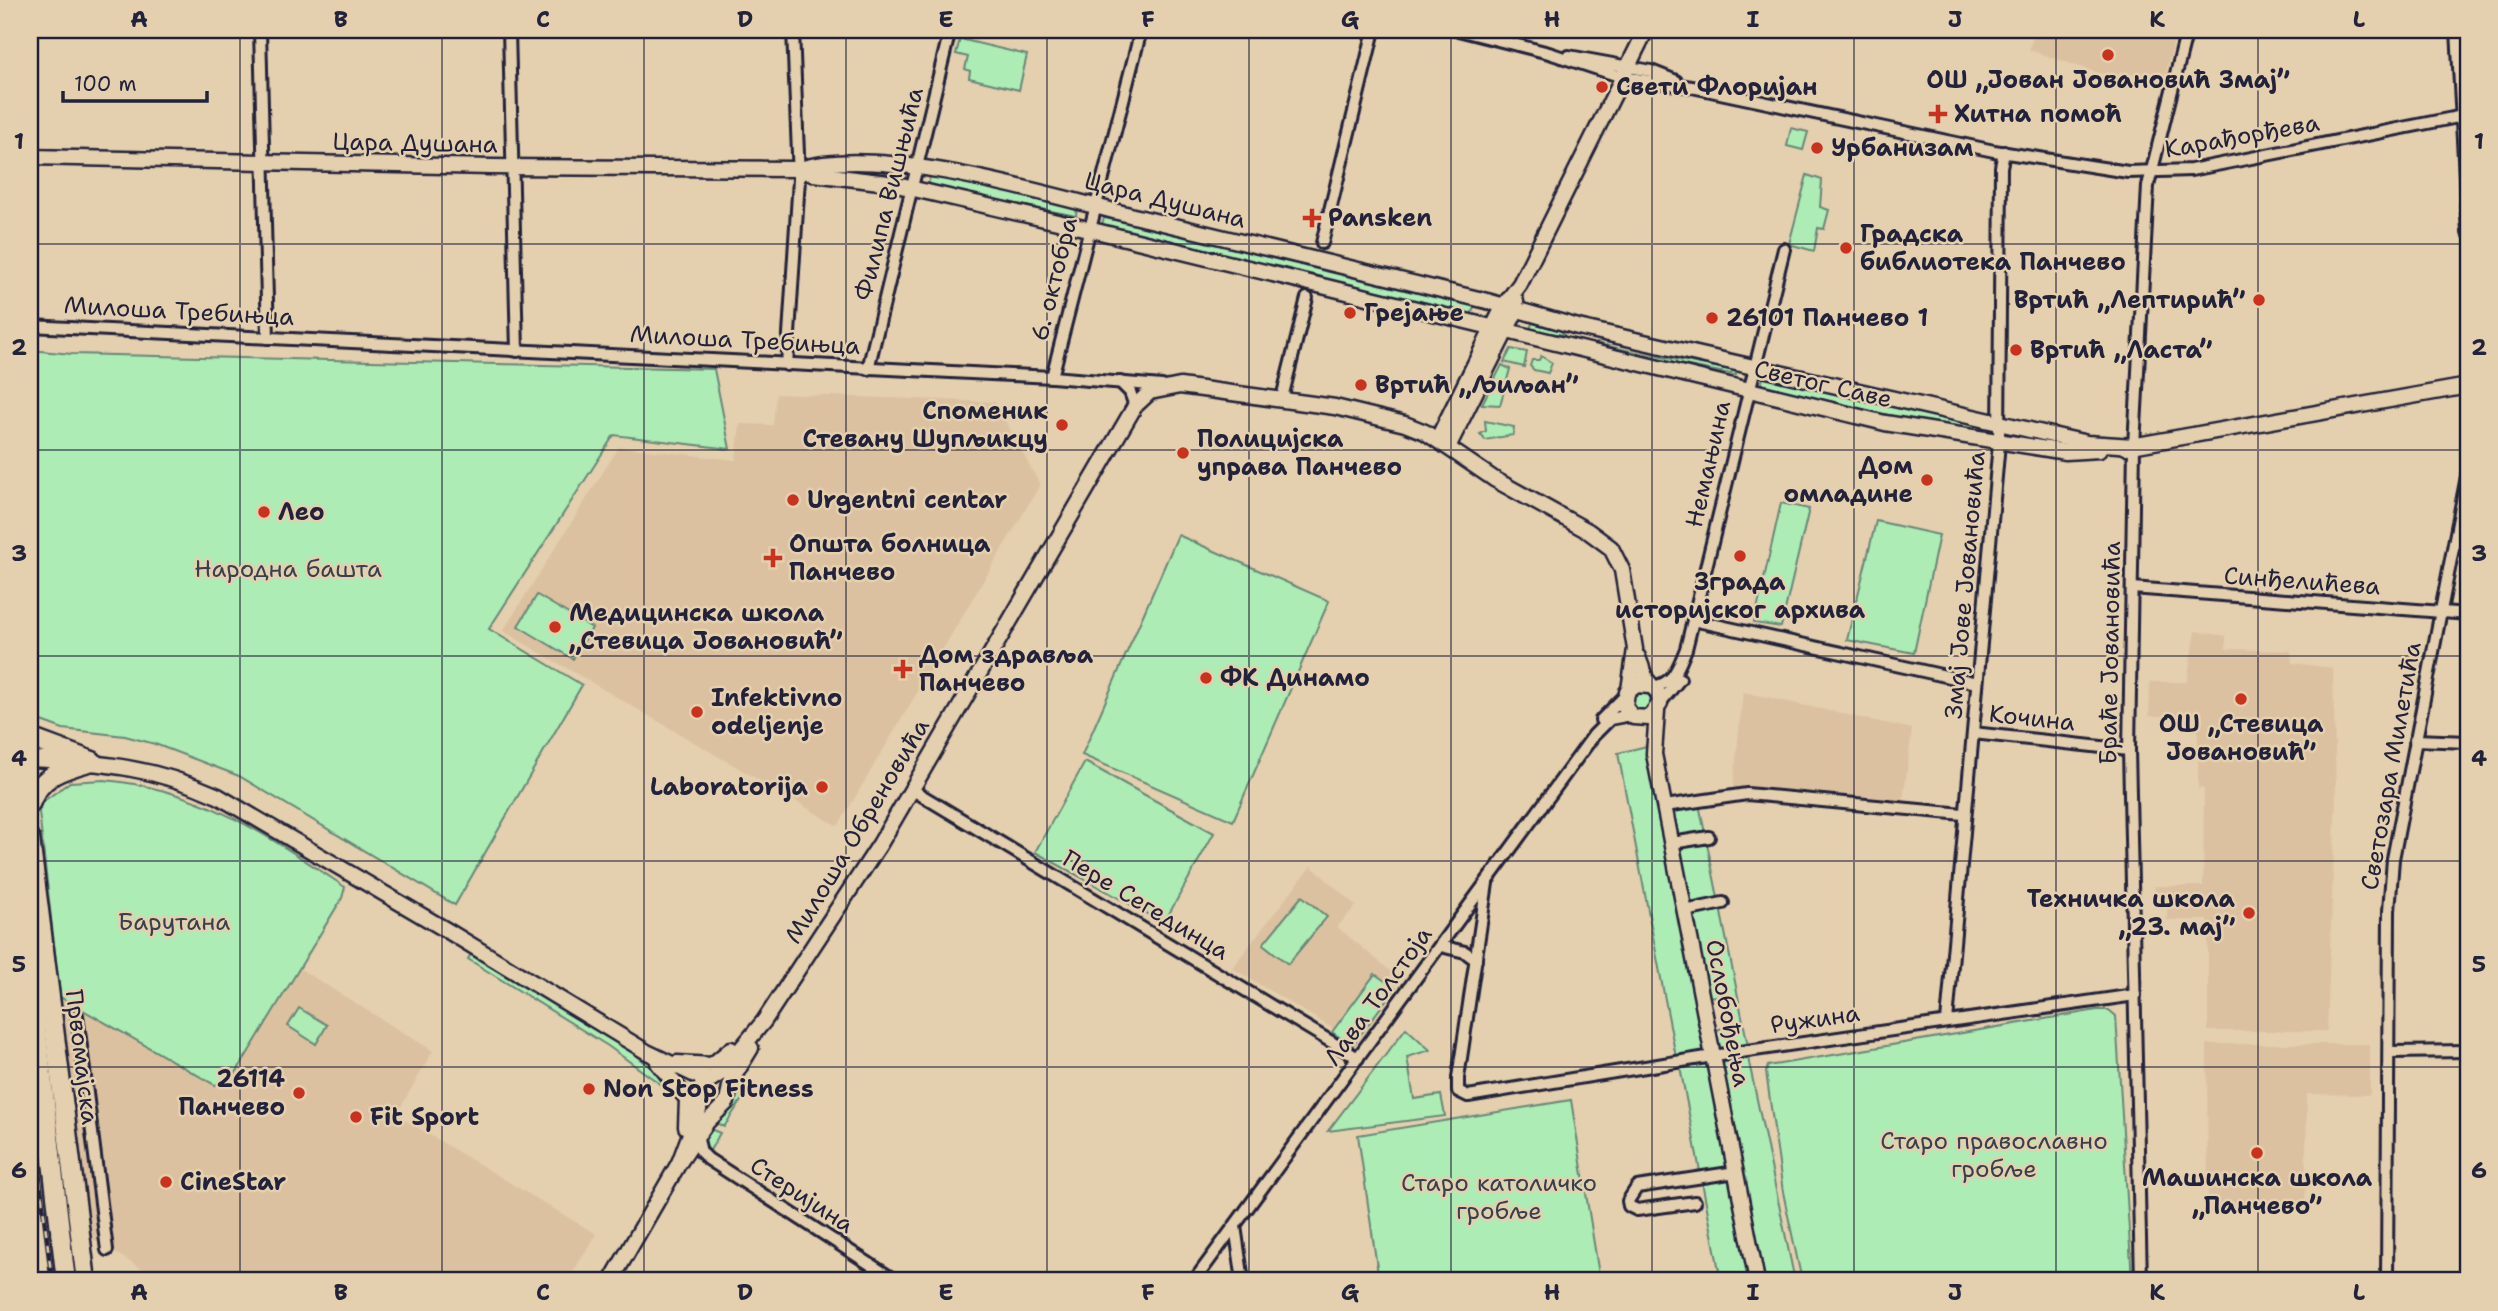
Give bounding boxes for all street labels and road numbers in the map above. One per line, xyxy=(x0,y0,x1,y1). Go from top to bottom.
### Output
street label: Филипа Вишњића xyxy=(847,84,931,304)
street label: Карађорђева xyxy=(2162,107,2322,165)
street label: Цара Душана xyxy=(332,126,498,160)
street label: Цара Душана xyxy=(1081,164,1249,236)
street label: 6. октобра xyxy=(1023,214,1085,344)
street label: Милоша Требињца xyxy=(63,289,295,333)
street label: Милоша Требињца xyxy=(629,318,861,362)
street label: Светог Саве xyxy=(1751,353,1895,415)
street label: Немањина xyxy=(1678,397,1738,531)
street label: Змај Јове Јовановића xyxy=(1937,450,1993,720)
street label: Браће Јовановића xyxy=(2092,541,2128,765)
street label: Синђелићева xyxy=(2223,560,2381,602)
street label: Светозара Милетића xyxy=(2353,639,2429,893)
street label: Кочина xyxy=(1987,698,2077,738)
street label: Милоша Обреновића xyxy=(777,713,937,949)
street label: Пере Сегединца xyxy=(1057,843,1235,967)
street label: Лава Толстоја xyxy=(1317,920,1439,1072)
street label: Ослобођења xyxy=(1698,937,1758,1089)
street label: Првомајска xyxy=(58,988,106,1126)
street label: Ружина xyxy=(1768,997,1862,1041)
street label: Стеријина xyxy=(744,1149,860,1241)

